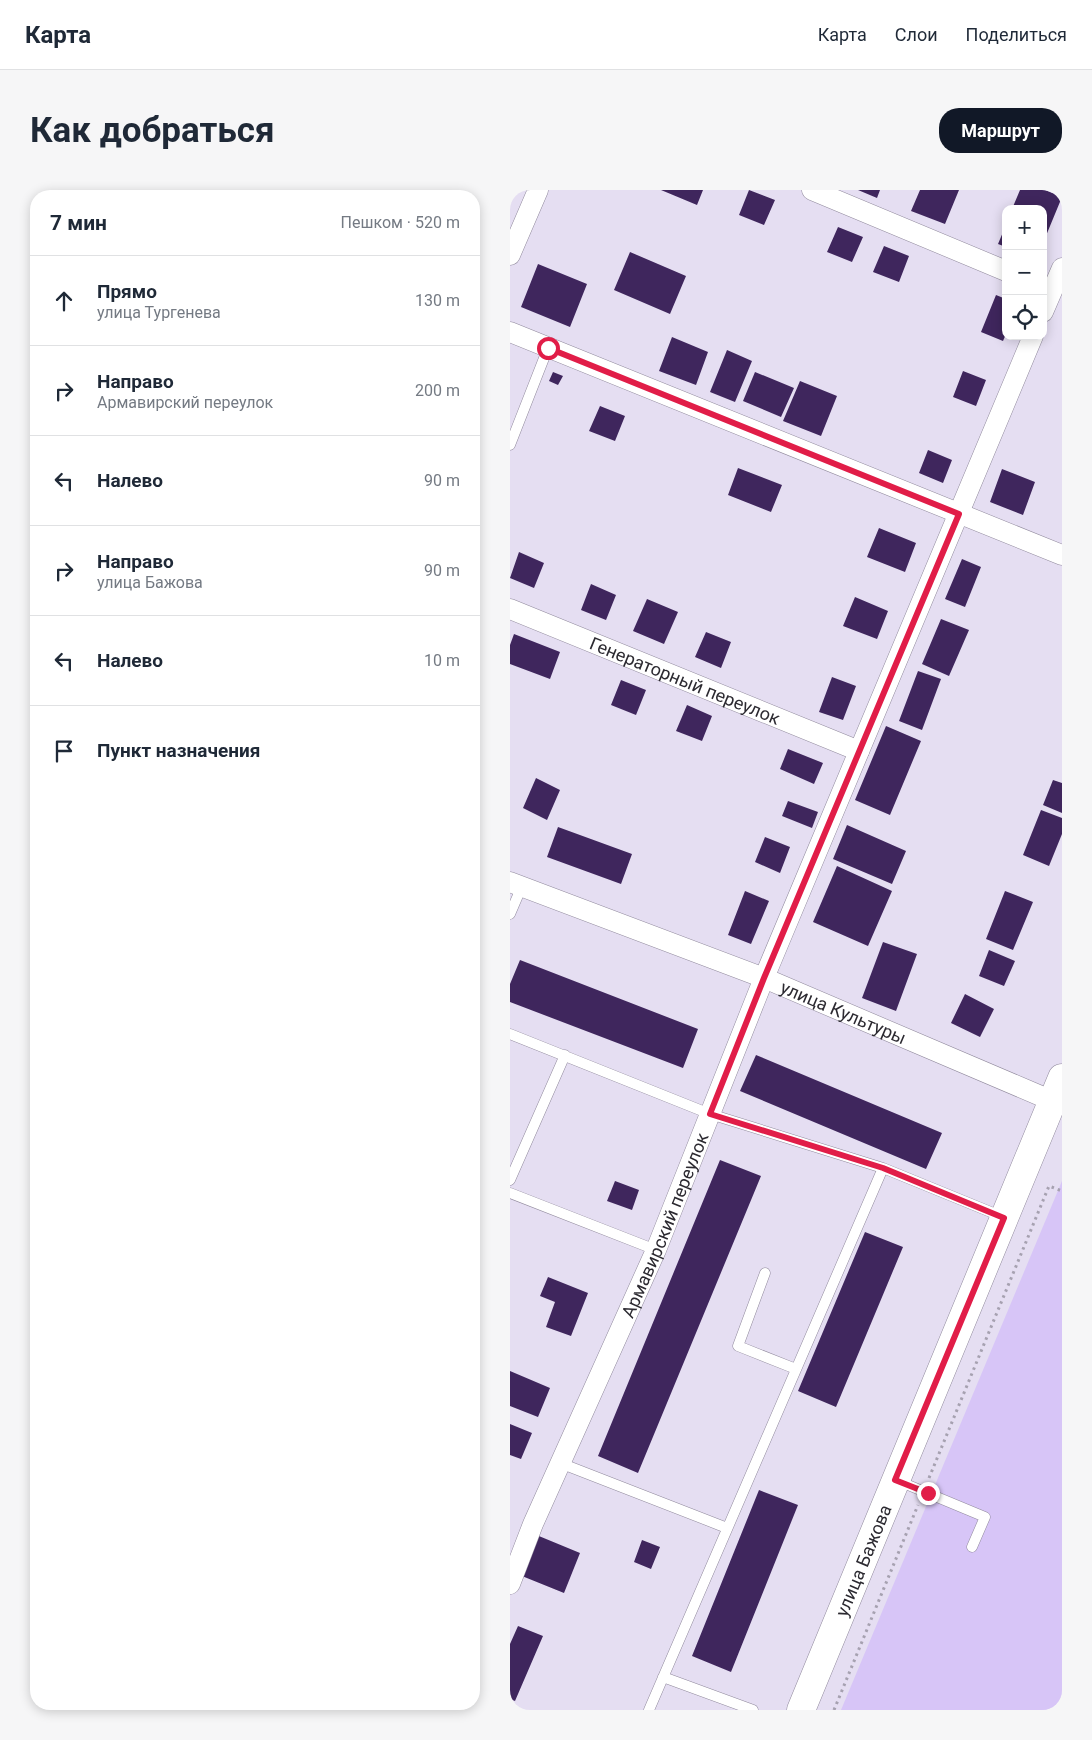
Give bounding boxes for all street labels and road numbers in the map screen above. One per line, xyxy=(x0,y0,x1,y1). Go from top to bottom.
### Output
street label: Генераторный переулок xyxy=(587,632,784,728)
street label: улица Культуры xyxy=(778,976,909,1048)
street label: Армавирский переулок xyxy=(617,1129,712,1321)
street label: улица Бажова xyxy=(830,1501,895,1619)

